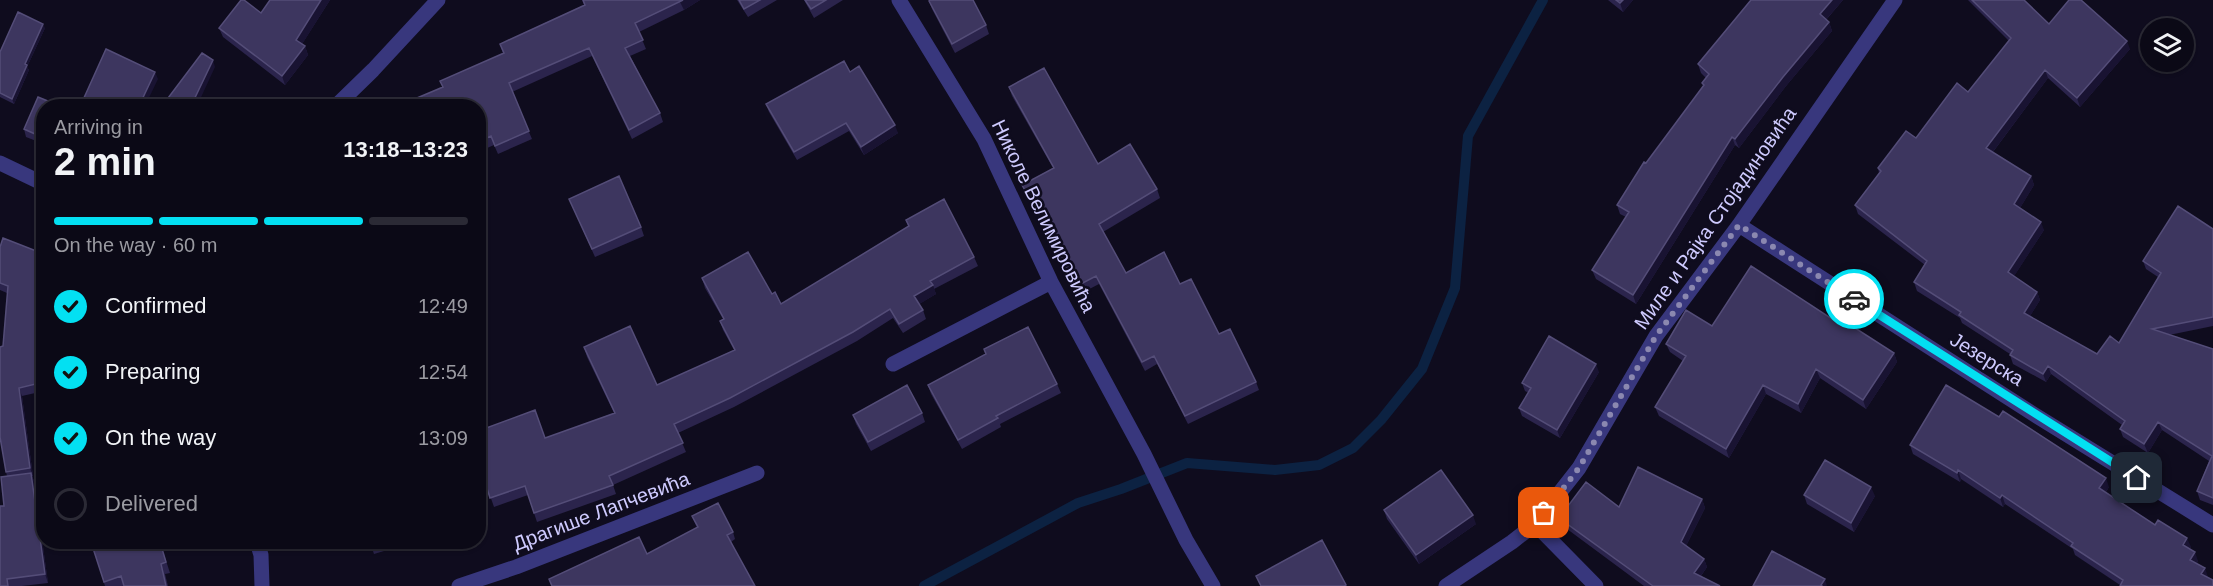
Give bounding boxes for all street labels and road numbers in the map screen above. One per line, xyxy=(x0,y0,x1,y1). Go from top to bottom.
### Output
street label: Миле и Рајка Стојадиновића xyxy=(1630,102,1801,333)
street label: Николе Велимировића xyxy=(988,116,1101,317)
street label: Језерска xyxy=(1946,328,2028,391)
street label: Драгише Лапчевића xyxy=(509,467,693,555)

